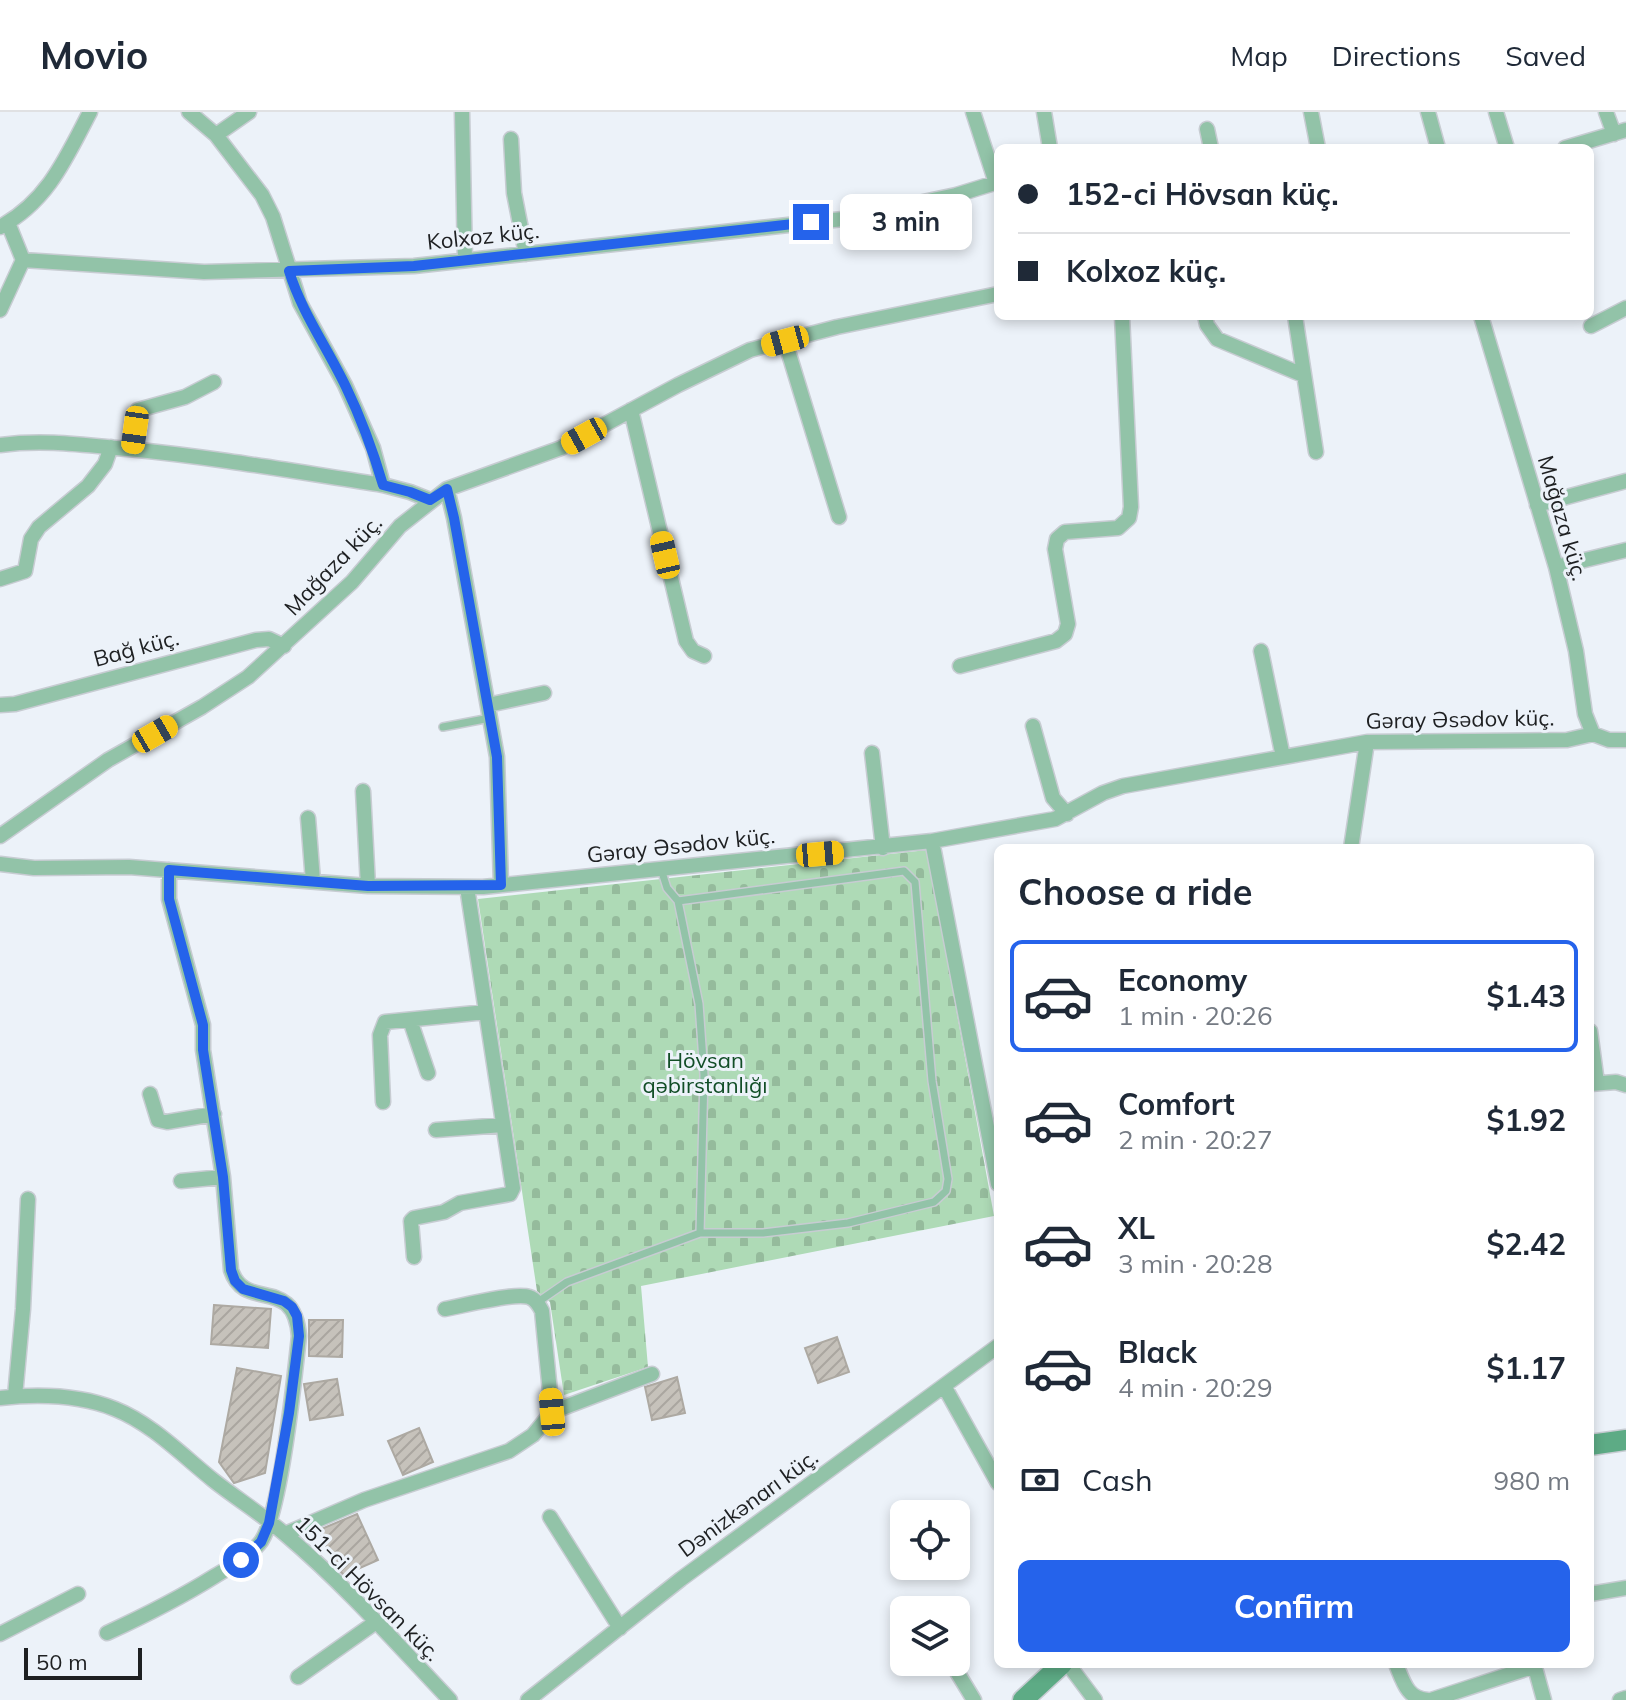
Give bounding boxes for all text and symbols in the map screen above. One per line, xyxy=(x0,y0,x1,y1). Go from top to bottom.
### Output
text: Movio xyxy=(40,31,148,79)
text: Map xyxy=(1230,38,1288,73)
text: Directions xyxy=(1332,38,1461,73)
text: Saved xyxy=(1505,38,1586,73)
text: 152-ci Hövsan küç. xyxy=(1066,175,1339,213)
callout: 3 min xyxy=(839,194,971,250)
route end xyxy=(793,204,829,240)
text: 3 min xyxy=(872,205,940,238)
street label: Kolxoz küç. xyxy=(425,216,541,256)
text: Kolxoz küç. xyxy=(1066,252,1226,290)
car xyxy=(759,323,811,359)
car xyxy=(120,405,150,455)
car xyxy=(557,414,611,458)
street label: Mağaza küç. xyxy=(1532,452,1594,584)
street label: Mağaza küç. xyxy=(278,509,388,621)
car xyxy=(648,529,682,581)
street label: Bağ küç. xyxy=(90,623,182,673)
street label: Gəray Əsədov küç. xyxy=(1365,703,1555,735)
car xyxy=(128,712,182,756)
street label: Gəray Əsədov küç. xyxy=(586,821,776,869)
car xyxy=(795,840,845,868)
text: Choose a ride xyxy=(1018,869,1252,914)
icon: car xyxy=(1022,960,1094,1032)
text: Economy xyxy=(1118,961,1247,999)
text: $1.43 xyxy=(1487,977,1566,1015)
text: 1 min · 20:26 xyxy=(1118,999,1273,1032)
park label: Hövsan qəbirstanlığı xyxy=(642,1046,768,1099)
icon: car xyxy=(1022,1084,1094,1156)
text: Comfort xyxy=(1118,1085,1235,1123)
text: $1.92 xyxy=(1487,1101,1566,1139)
text: 2 min · 20:27 xyxy=(1118,1123,1273,1156)
icon: car xyxy=(1022,1208,1094,1280)
text: XL xyxy=(1118,1209,1155,1247)
text: $2.42 xyxy=(1487,1225,1566,1263)
text: 3 min · 20:28 xyxy=(1118,1247,1273,1280)
icon: car xyxy=(1022,1332,1094,1404)
text: Black xyxy=(1118,1333,1197,1371)
text: $1.17 xyxy=(1487,1349,1566,1387)
text: 4 min · 20:29 xyxy=(1118,1371,1273,1404)
car xyxy=(538,1387,566,1437)
street label: Dənizkənarı küç. xyxy=(673,1443,823,1563)
icon: cash xyxy=(1018,1458,1062,1502)
text: Cash xyxy=(1082,1461,1153,1499)
text: 980 m xyxy=(1494,1464,1570,1497)
map controls xyxy=(890,1500,970,1676)
button: locate xyxy=(890,1500,970,1580)
street label: 151-ci Hövsan küç. xyxy=(289,1509,447,1667)
route start xyxy=(223,1542,259,1578)
button: Confirm xyxy=(1018,1560,1570,1652)
button: layers xyxy=(890,1596,970,1676)
scale bar xyxy=(24,1644,142,1680)
text: 50 m xyxy=(36,1648,87,1676)

